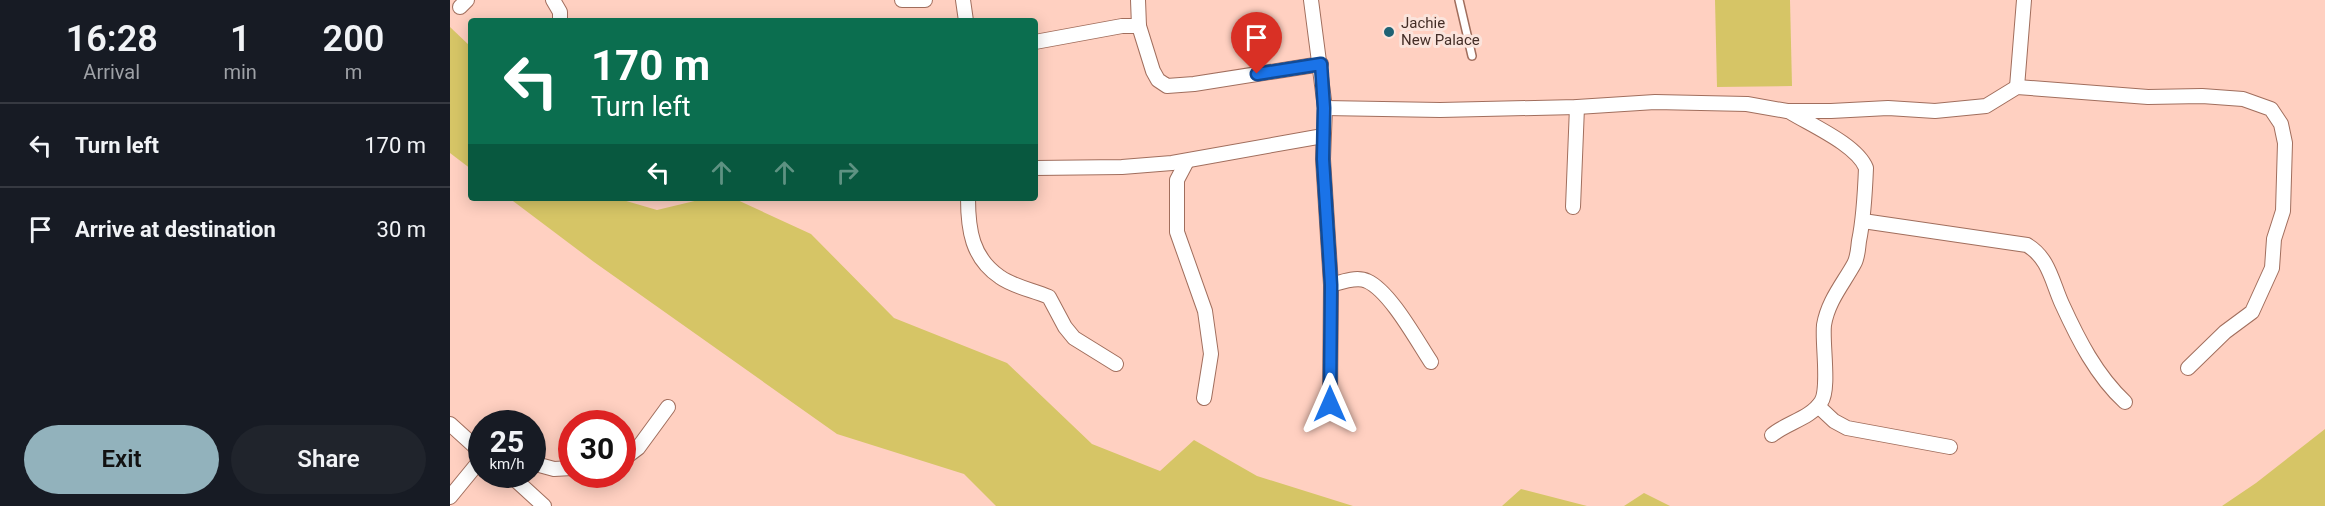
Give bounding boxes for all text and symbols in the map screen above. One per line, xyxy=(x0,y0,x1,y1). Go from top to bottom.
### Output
pin xyxy=(1231,12,1282,74)
place label: Jachie New Palace xyxy=(1401,14,1480,49)
text: 16:28 xyxy=(66,18,158,60)
text: 1 xyxy=(230,18,250,60)
text: 200 xyxy=(323,18,384,60)
icon: arrive xyxy=(1240,21,1273,54)
marker: Jachie New Palace xyxy=(1382,25,1396,39)
text: 170 m xyxy=(591,41,710,90)
icon: left xyxy=(492,42,570,120)
text: Arrival xyxy=(83,60,140,84)
text: min xyxy=(223,60,257,84)
text: m xyxy=(345,60,362,84)
text: Turn left xyxy=(591,91,691,123)
icon: left xyxy=(24,129,57,162)
text: Turn left xyxy=(75,133,159,158)
text: 170 m xyxy=(364,133,426,158)
icon: left xyxy=(642,156,675,189)
icon: ahead xyxy=(705,156,738,189)
icon: ahead xyxy=(768,156,801,189)
icon: right xyxy=(831,156,864,189)
icon: arrive xyxy=(24,213,57,246)
text: Arrive at destination xyxy=(75,217,276,242)
text: 30 m xyxy=(377,217,426,242)
position arrow xyxy=(1298,372,1362,436)
speed limit sign: 30 xyxy=(558,410,636,488)
text: 25 xyxy=(490,424,524,459)
button: Exit xyxy=(24,425,219,494)
button: Share xyxy=(231,425,426,494)
text: km/h xyxy=(489,455,525,473)

